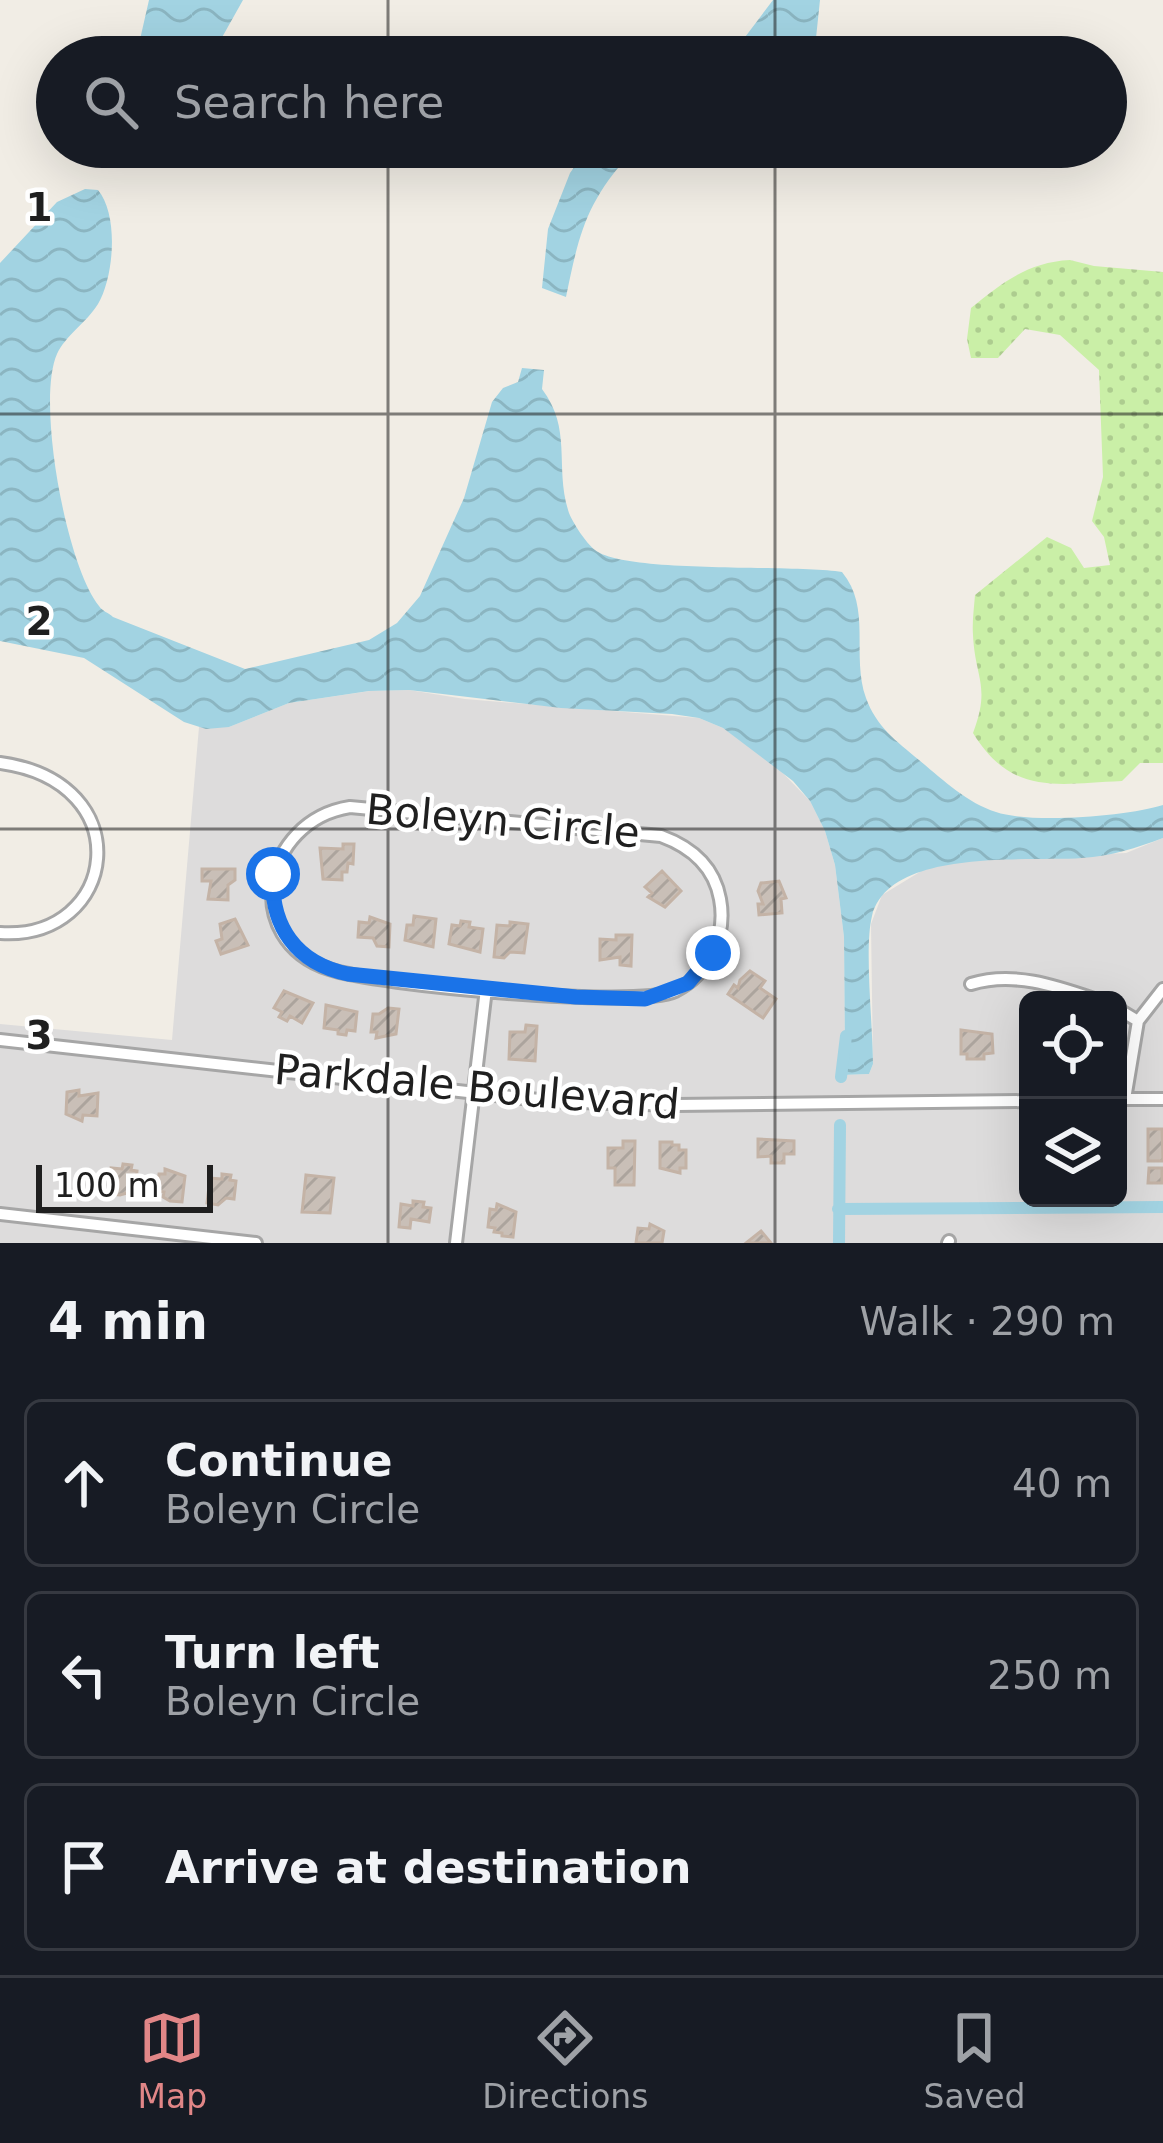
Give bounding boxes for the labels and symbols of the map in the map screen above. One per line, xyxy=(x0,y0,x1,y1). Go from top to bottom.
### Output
text: 1 xyxy=(25,185,53,230)
text: 2 xyxy=(25,599,53,644)
street label: Boleyn Circle xyxy=(364,785,642,857)
route start xyxy=(246,847,300,901)
route end xyxy=(686,926,740,980)
text: 3 xyxy=(25,1013,53,1058)
street label: Parkdale Boulevard xyxy=(272,1045,682,1129)
scale bar xyxy=(36,1159,213,1212)

